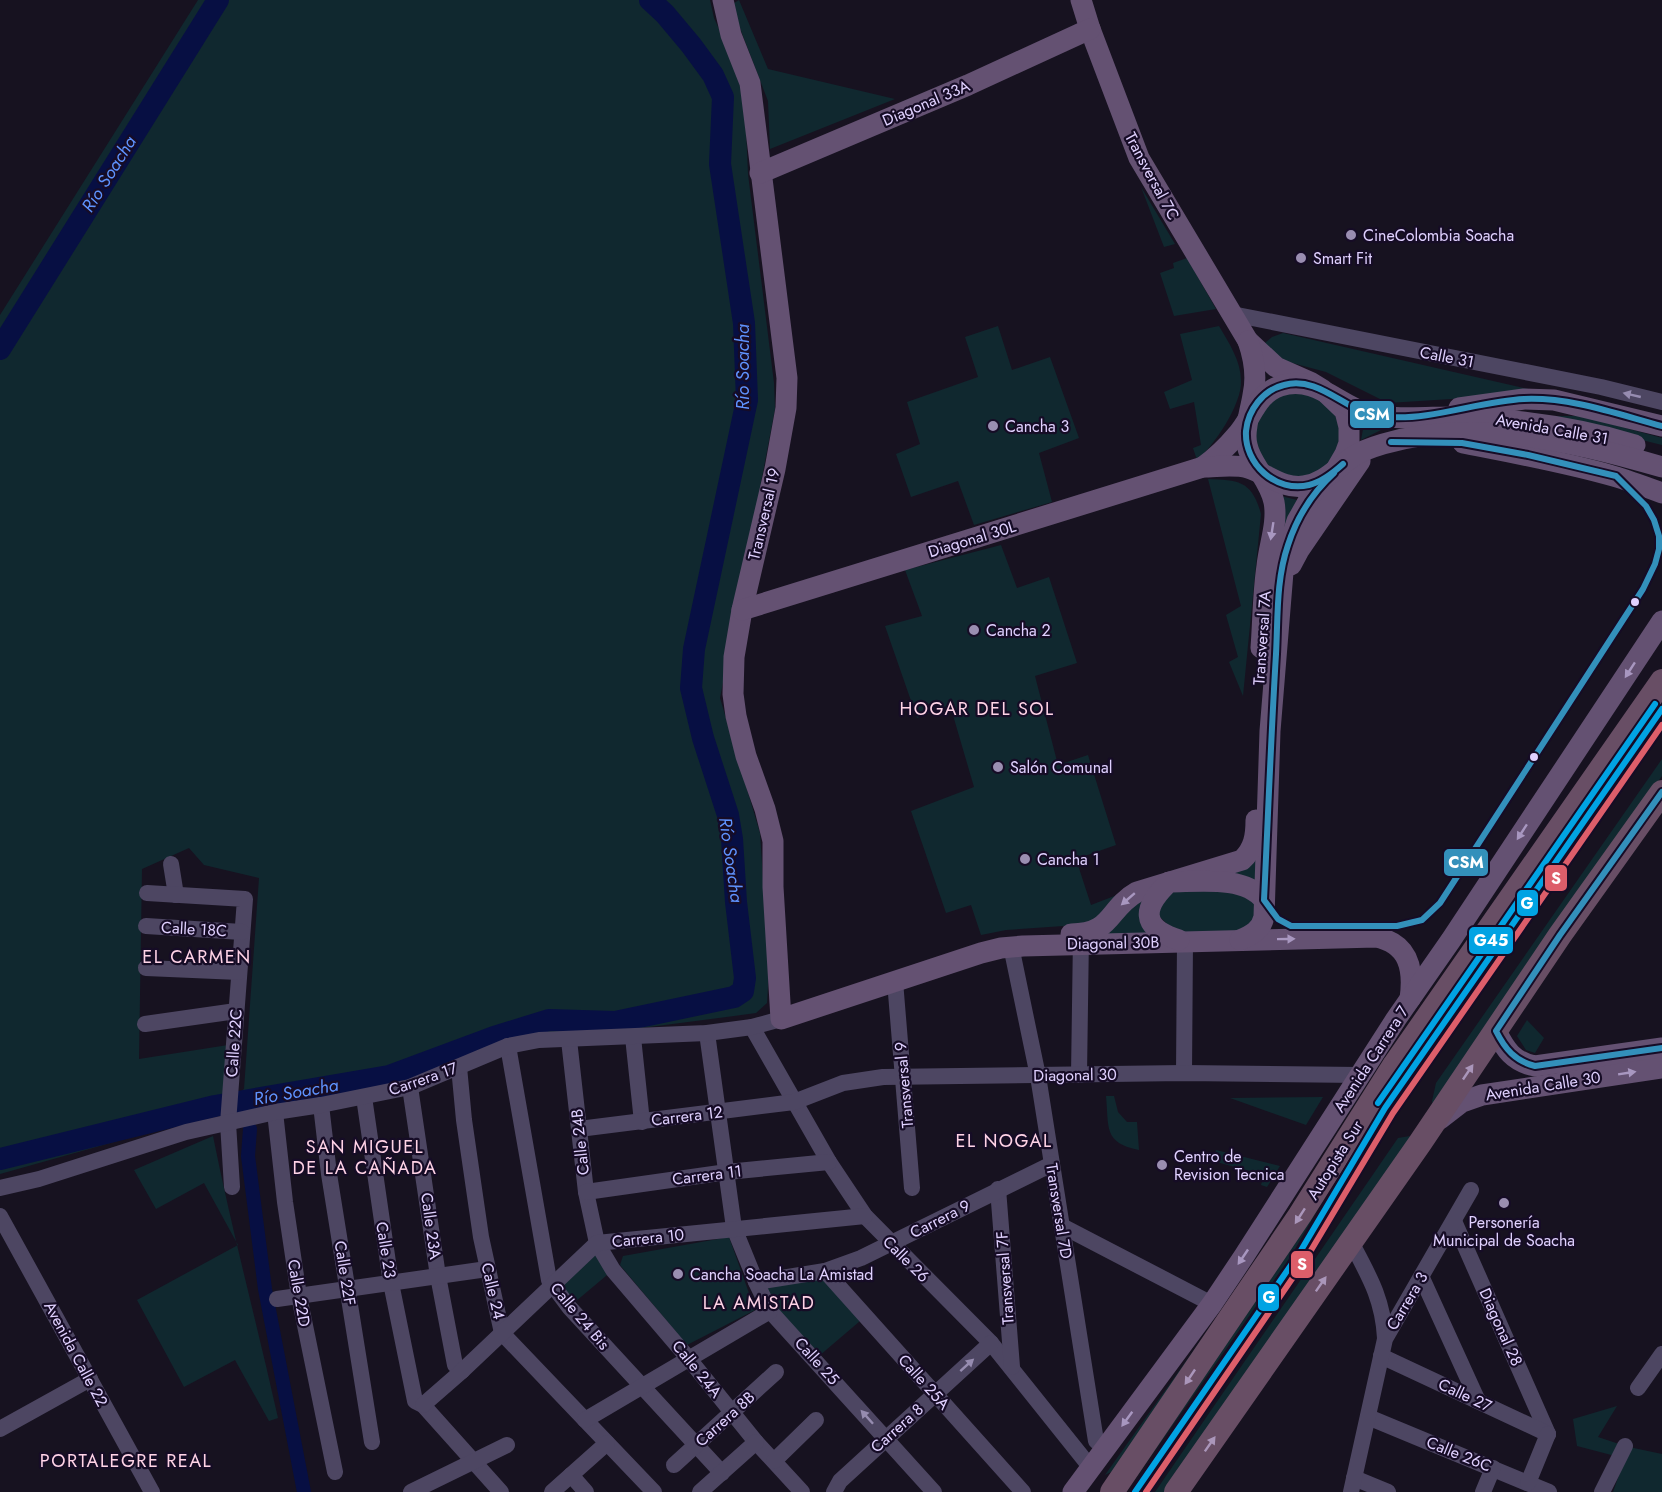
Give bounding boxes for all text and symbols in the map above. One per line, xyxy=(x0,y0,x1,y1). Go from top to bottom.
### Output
street label: Diagonal 33A xyxy=(879,74,974,132)
street label: Transversal 7C xyxy=(1119,128,1185,224)
water label: Río Soacha xyxy=(75,131,143,217)
place label: CineColombia Soacha xyxy=(1363,224,1514,247)
marker: CineColombia Soacha xyxy=(1344,228,1358,242)
place label: Smart Fit xyxy=(1313,247,1372,270)
marker: Smart Fit xyxy=(1294,251,1308,265)
water label: Río Soacha xyxy=(730,324,756,410)
street label: Calle 31 xyxy=(1418,340,1476,374)
one-way arrow xyxy=(1622,389,1641,399)
line badge: CSM xyxy=(1349,400,1395,429)
text: CSM xyxy=(1354,403,1390,426)
street label: Avenida Calle 31 xyxy=(1494,408,1610,450)
place label: Cancha 3 xyxy=(1005,415,1070,438)
marker: Cancha 3 xyxy=(986,419,1000,433)
street label: Transversal 19 xyxy=(742,466,786,562)
street label: Diagonal 30L xyxy=(925,515,1019,563)
one-way arrow xyxy=(1268,522,1277,541)
street label: Transversal 7A xyxy=(1247,590,1277,686)
unlabelled marker xyxy=(1629,596,1641,608)
place label: Cancha 2 xyxy=(986,619,1051,642)
marker: Cancha 2 xyxy=(967,623,981,637)
one-way arrow xyxy=(1624,661,1636,677)
district label: HOGAR DEL SOL xyxy=(899,696,1055,722)
unlabelled marker xyxy=(1528,751,1540,763)
place label: Salón Comunal xyxy=(1010,756,1112,779)
marker: Salón Comunal xyxy=(991,760,1005,774)
water label: Río Soacha xyxy=(712,816,750,904)
one-way arrow xyxy=(1517,824,1528,841)
place label: Cancha 1 xyxy=(1037,848,1100,871)
line badge: CSM xyxy=(1443,848,1489,877)
text: CSM xyxy=(1448,851,1484,874)
marker: Cancha 1 xyxy=(1018,852,1032,866)
line badge: S xyxy=(1544,864,1568,892)
text: S xyxy=(1551,867,1561,890)
line badge: G xyxy=(1516,889,1539,917)
text: G xyxy=(1520,892,1534,915)
one-way arrow xyxy=(1121,893,1136,906)
street label: Calle 18C xyxy=(160,916,228,942)
line badge: G45 xyxy=(1468,926,1514,955)
text: G45 xyxy=(1474,929,1508,952)
street label: Diagonal 30B xyxy=(1067,931,1159,955)
one-way arrow xyxy=(1276,935,1295,944)
district label: EL CARMEN xyxy=(142,944,252,970)
street label: Avenida Carrera 7 xyxy=(1328,1001,1414,1117)
street label: Calle 22C xyxy=(220,1008,248,1078)
street label: Transversal 9 xyxy=(889,1041,919,1129)
street label: Carrera 17 xyxy=(386,1056,461,1101)
street label: Diagonal 30 xyxy=(1033,1063,1117,1087)
one-way arrow xyxy=(1462,1064,1473,1080)
street label: Avenida Calle 30 xyxy=(1484,1066,1602,1106)
one-way arrow xyxy=(1618,1068,1637,1077)
water label: Río Soacha xyxy=(251,1072,341,1112)
street label: Carrera 12 xyxy=(650,1100,724,1132)
street label: Calle 24B xyxy=(565,1108,595,1176)
street label: Autopista Sur xyxy=(1301,1115,1369,1204)
district label: EL NOGAL xyxy=(956,1128,1052,1154)
district label: SAN MIGUEL DE LA CAÑADA xyxy=(293,1134,437,1181)
place label: Centro de Revision Tecnica xyxy=(1174,1145,1284,1186)
marker: Centro de Revision Tecnica xyxy=(1155,1158,1169,1172)
street label: Carrera 11 xyxy=(671,1159,743,1191)
street label: Transversal 7D xyxy=(1040,1162,1078,1261)
street label: Calle 23A xyxy=(415,1191,447,1261)
street label: Carrera 9 xyxy=(906,1194,974,1244)
marker: Personería Municipal de Soacha xyxy=(1497,1196,1511,1210)
one-way arrow xyxy=(1294,1208,1305,1224)
place label: Personería Municipal de Soacha xyxy=(1433,1211,1575,1252)
street label: Calle 23 xyxy=(370,1220,402,1280)
street label: Carrera 10 xyxy=(611,1223,685,1253)
street label: Transversal 7F xyxy=(990,1230,1020,1326)
street label: Calle 26 xyxy=(878,1231,934,1287)
street label: Calle 22F xyxy=(329,1239,361,1307)
one-way arrow xyxy=(1238,1249,1249,1266)
line badge: S xyxy=(1290,1250,1314,1279)
text: S xyxy=(1297,1253,1307,1276)
street label: Calle 22D xyxy=(282,1257,316,1329)
street label: Calle 24 xyxy=(475,1260,511,1322)
place label: Cancha Soacha La Amistad xyxy=(690,1263,873,1286)
marker: Cancha Soacha La Amistad xyxy=(671,1267,685,1281)
street label: Carrera 3 xyxy=(1381,1267,1434,1335)
street label: Calle 24 Bis xyxy=(545,1277,615,1355)
one-way arrow xyxy=(1315,1277,1327,1293)
line badge: G xyxy=(1257,1283,1280,1312)
street label: Diagonal 28 xyxy=(1474,1284,1528,1370)
text: G xyxy=(1262,1286,1276,1309)
district label: LA AMISTAD xyxy=(703,1290,815,1316)
street label: Avenida Calle 22 xyxy=(39,1297,113,1411)
street label: Calle 25 xyxy=(789,1332,845,1390)
street label: Calle 24A xyxy=(667,1335,728,1403)
street label: Calle 25A xyxy=(893,1349,956,1415)
one-way arrow xyxy=(959,1359,974,1372)
one-way arrow xyxy=(1184,1369,1196,1385)
street label: Calle 27 xyxy=(1435,1373,1496,1418)
street label: Carrera 8B xyxy=(690,1386,760,1452)
street label: Carrera 8 xyxy=(865,1398,929,1458)
one-way arrow xyxy=(861,1410,874,1425)
one-way arrow xyxy=(1121,1411,1133,1427)
street label: Calle 26C xyxy=(1423,1431,1495,1477)
one-way arrow xyxy=(1203,1437,1215,1452)
district label: PORTALEGRE REAL xyxy=(40,1448,212,1474)

